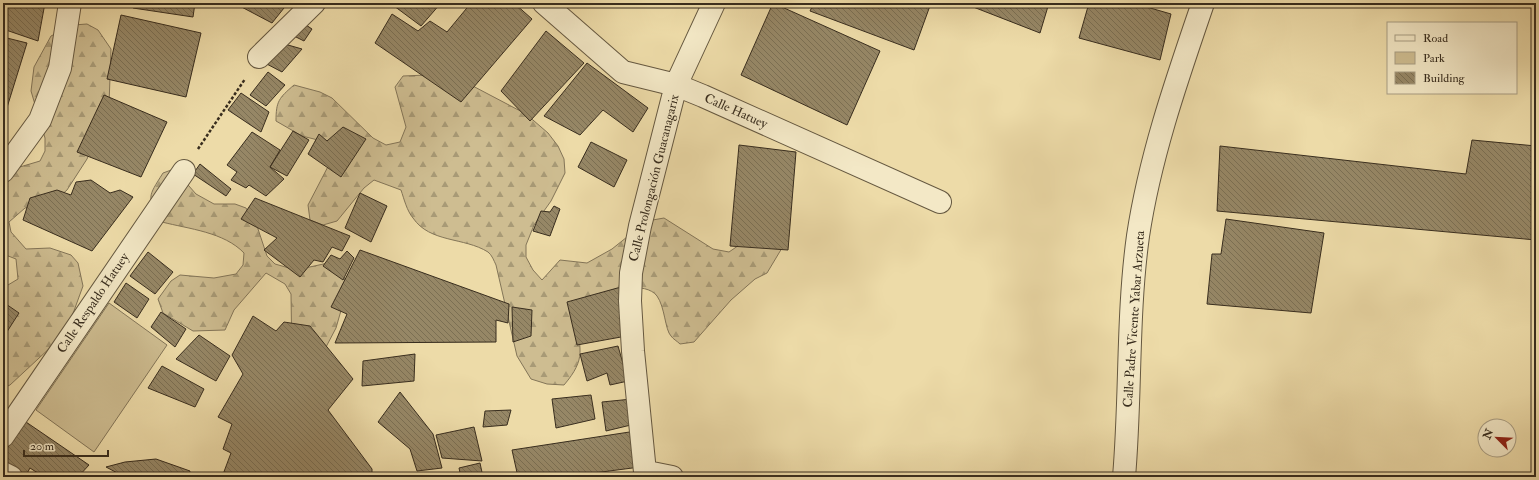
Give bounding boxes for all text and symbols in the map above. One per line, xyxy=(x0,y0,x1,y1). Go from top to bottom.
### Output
legend xyxy=(1387,22,1517,94)
text: Road xyxy=(1423,31,1448,46)
text: Park xyxy=(1423,51,1445,66)
text: Building xyxy=(1423,71,1466,86)
street label: Calle Hatuey xyxy=(701,90,770,133)
street label: Calle Prolongación Guacanagarix xyxy=(625,92,683,263)
street label: Calle Padre Vicente Yabar Arzueta xyxy=(1120,229,1148,408)
street label: Calle Respaldo Hatuey xyxy=(54,250,133,357)
north arrow xyxy=(1477,418,1517,458)
text: N xyxy=(1480,426,1497,442)
scale bar xyxy=(24,432,108,458)
text: 20 m xyxy=(30,439,55,454)

